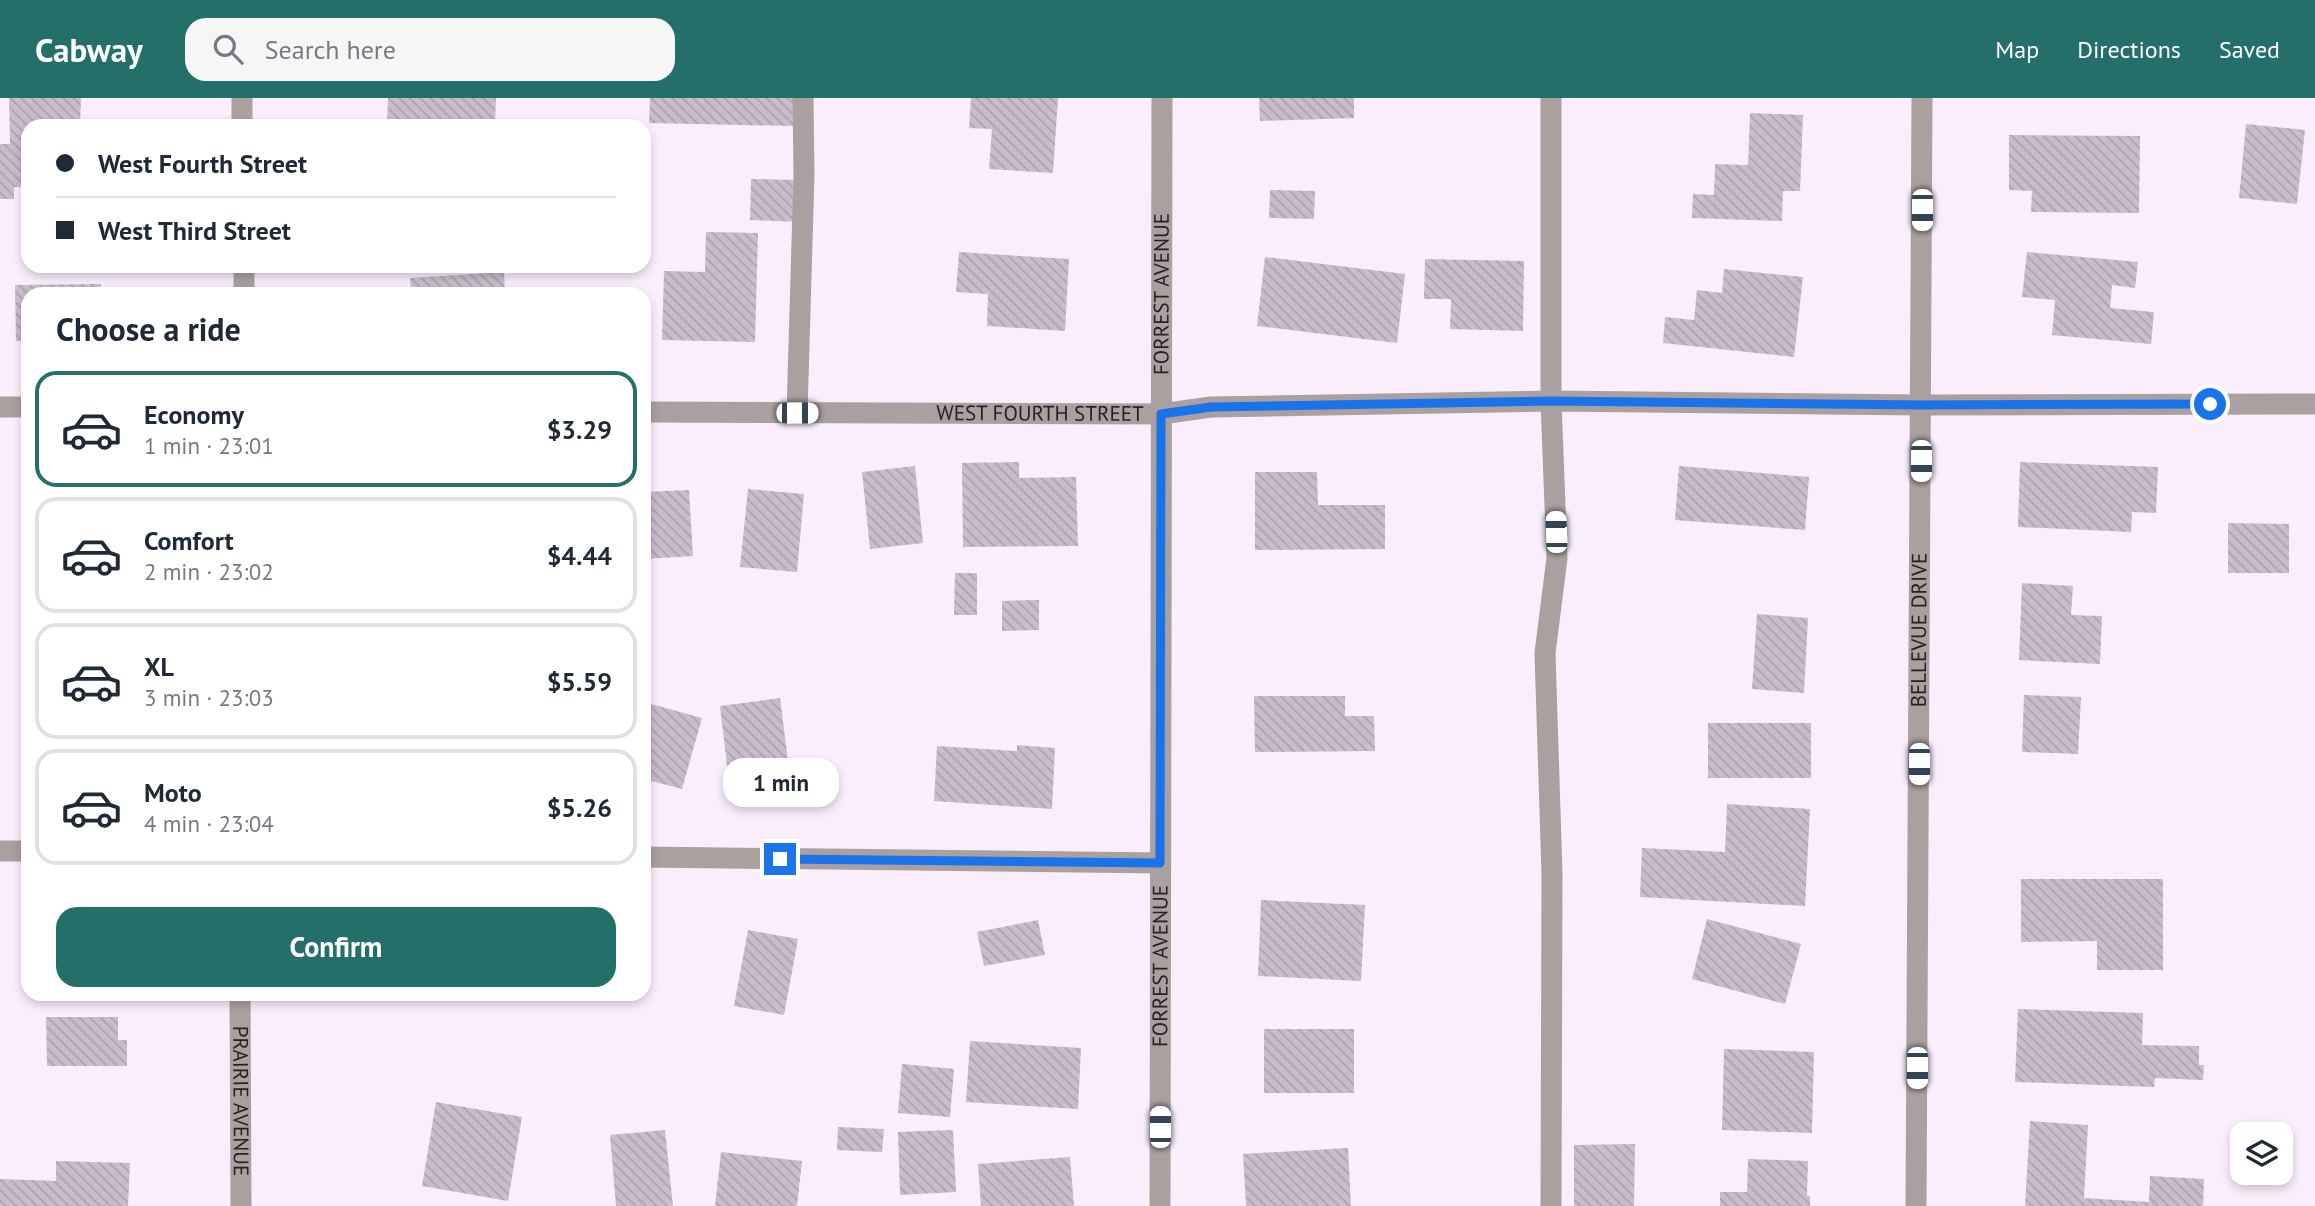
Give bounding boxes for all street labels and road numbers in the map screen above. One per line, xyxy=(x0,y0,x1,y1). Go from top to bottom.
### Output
street label: FORREST AVENUE xyxy=(1148,213,1175,375)
street label: WEST FOURTH STREET xyxy=(936,399,1144,427)
street label: BELLEVUE DRIVE xyxy=(1905,553,1933,707)
street label: FORREST AVENUE xyxy=(1146,885,1174,1047)
street label: PRAIRIE AVENUE xyxy=(227,1026,255,1176)

